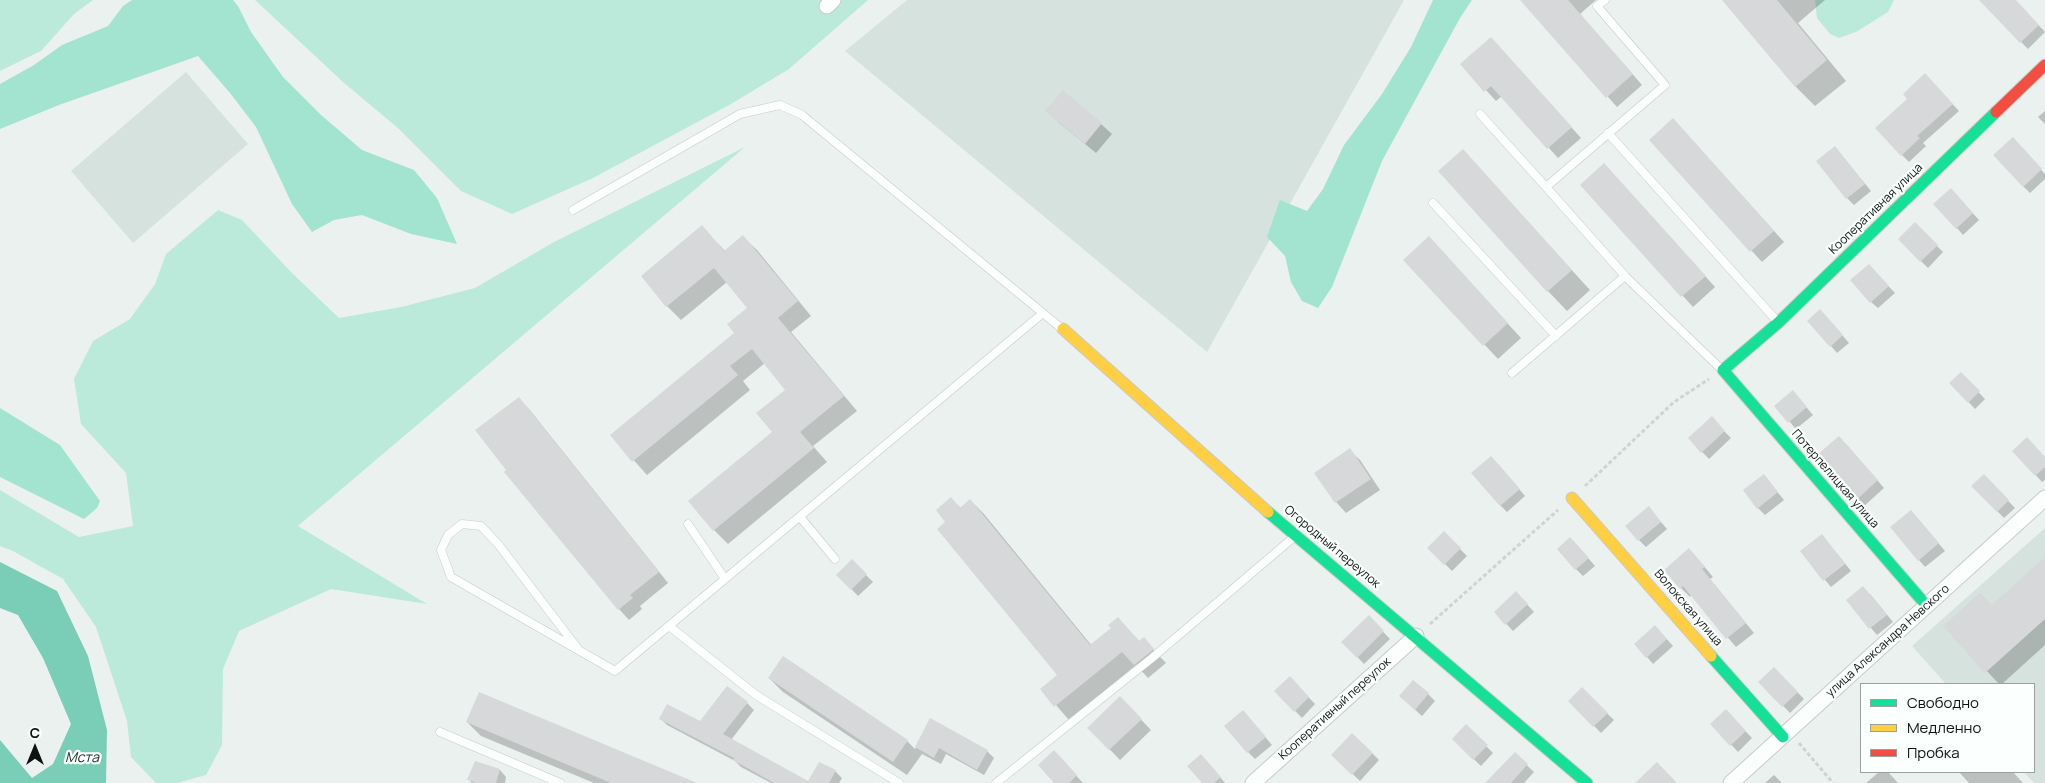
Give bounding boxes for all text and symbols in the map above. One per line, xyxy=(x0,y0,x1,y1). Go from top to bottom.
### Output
street label: Кооперативная улица xyxy=(1826,161,1926,257)
street label: Потерпелицкая улица xyxy=(1788,427,1882,531)
street label: Огородный переулок xyxy=(1281,503,1383,591)
street label: Волокская улица xyxy=(1651,567,1725,649)
street label: улица Александра Невского xyxy=(1823,582,1953,700)
street label: Кооперативный переулок xyxy=(1276,655,1394,763)
legend xyxy=(1860,683,2035,773)
text: Свободно xyxy=(1907,692,1979,713)
text: Медленно xyxy=(1907,717,1981,738)
north arrow xyxy=(10,723,60,773)
text: С xyxy=(30,723,40,742)
text: Пробка xyxy=(1907,742,1960,763)
water label: Мста xyxy=(65,750,99,766)

